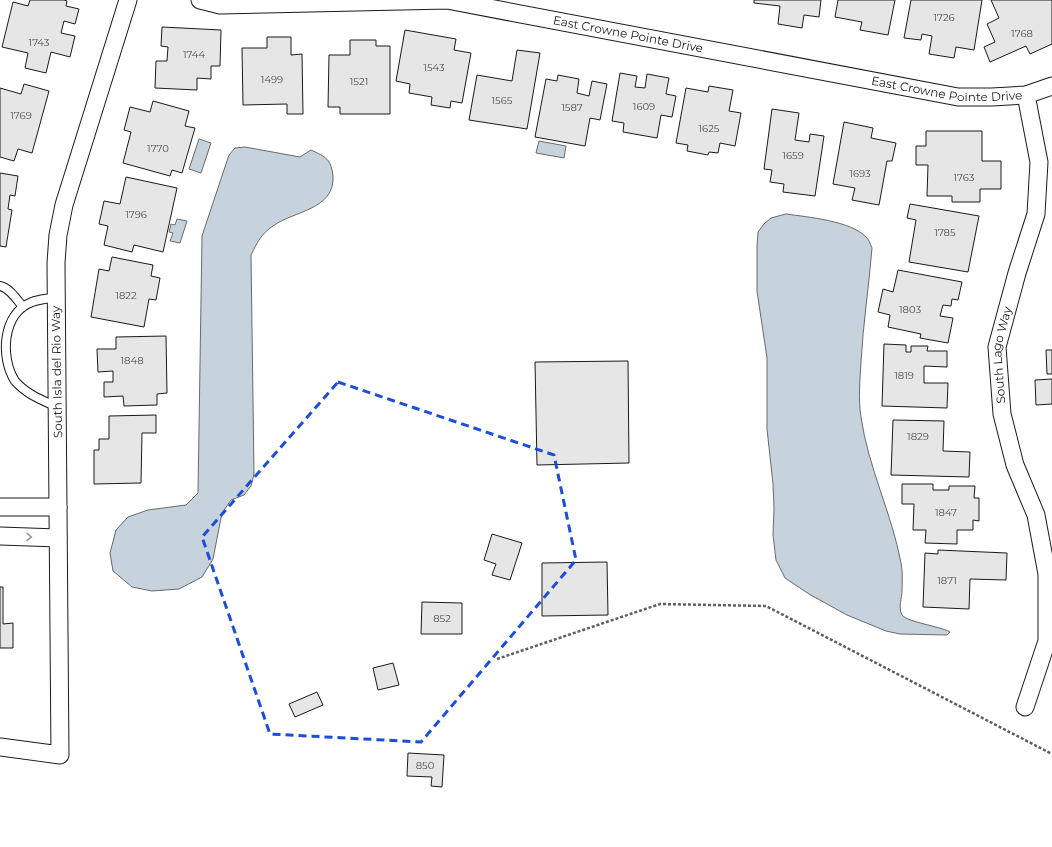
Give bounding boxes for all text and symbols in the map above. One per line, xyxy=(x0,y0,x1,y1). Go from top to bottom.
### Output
house number: 1726 xyxy=(933,11,955,24)
street label: East Crowne Pointe Drive xyxy=(552,12,704,55)
house number: 1768 xyxy=(1011,27,1033,40)
house number: 1743 xyxy=(29,36,50,49)
house number: 1744 xyxy=(183,48,205,61)
house number: 1543 xyxy=(423,61,445,74)
house number: 1499 xyxy=(261,73,283,86)
street label: East Crowne Pointe Drive xyxy=(870,73,1023,104)
house number: 1521 xyxy=(350,75,368,88)
house number: 1565 xyxy=(491,94,513,107)
house number: 1609 xyxy=(633,100,655,113)
house number: 1587 xyxy=(561,101,583,114)
house number: 1769 xyxy=(10,109,32,122)
house number: 1625 xyxy=(698,122,720,135)
house number: 1770 xyxy=(147,142,169,155)
house number: 1659 xyxy=(782,149,804,162)
house number: 1693 xyxy=(849,167,871,180)
house number: 1763 xyxy=(953,171,975,184)
house number: 1796 xyxy=(125,208,147,221)
house number: 1785 xyxy=(934,226,956,239)
house number: 1822 xyxy=(115,289,137,302)
house number: 1803 xyxy=(899,303,921,316)
street label: South Lago Way xyxy=(988,304,1015,404)
street label: South Isla del Rio Way xyxy=(48,305,65,438)
house number: 1848 xyxy=(120,354,144,367)
house number: 1819 xyxy=(894,369,914,382)
house number: 1829 xyxy=(907,430,929,443)
house number: 1847 xyxy=(935,506,957,519)
one-way arrow xyxy=(26,533,32,541)
house number: 1871 xyxy=(937,574,957,587)
house number: 852 xyxy=(433,612,451,625)
house number: 850 xyxy=(416,759,435,772)

